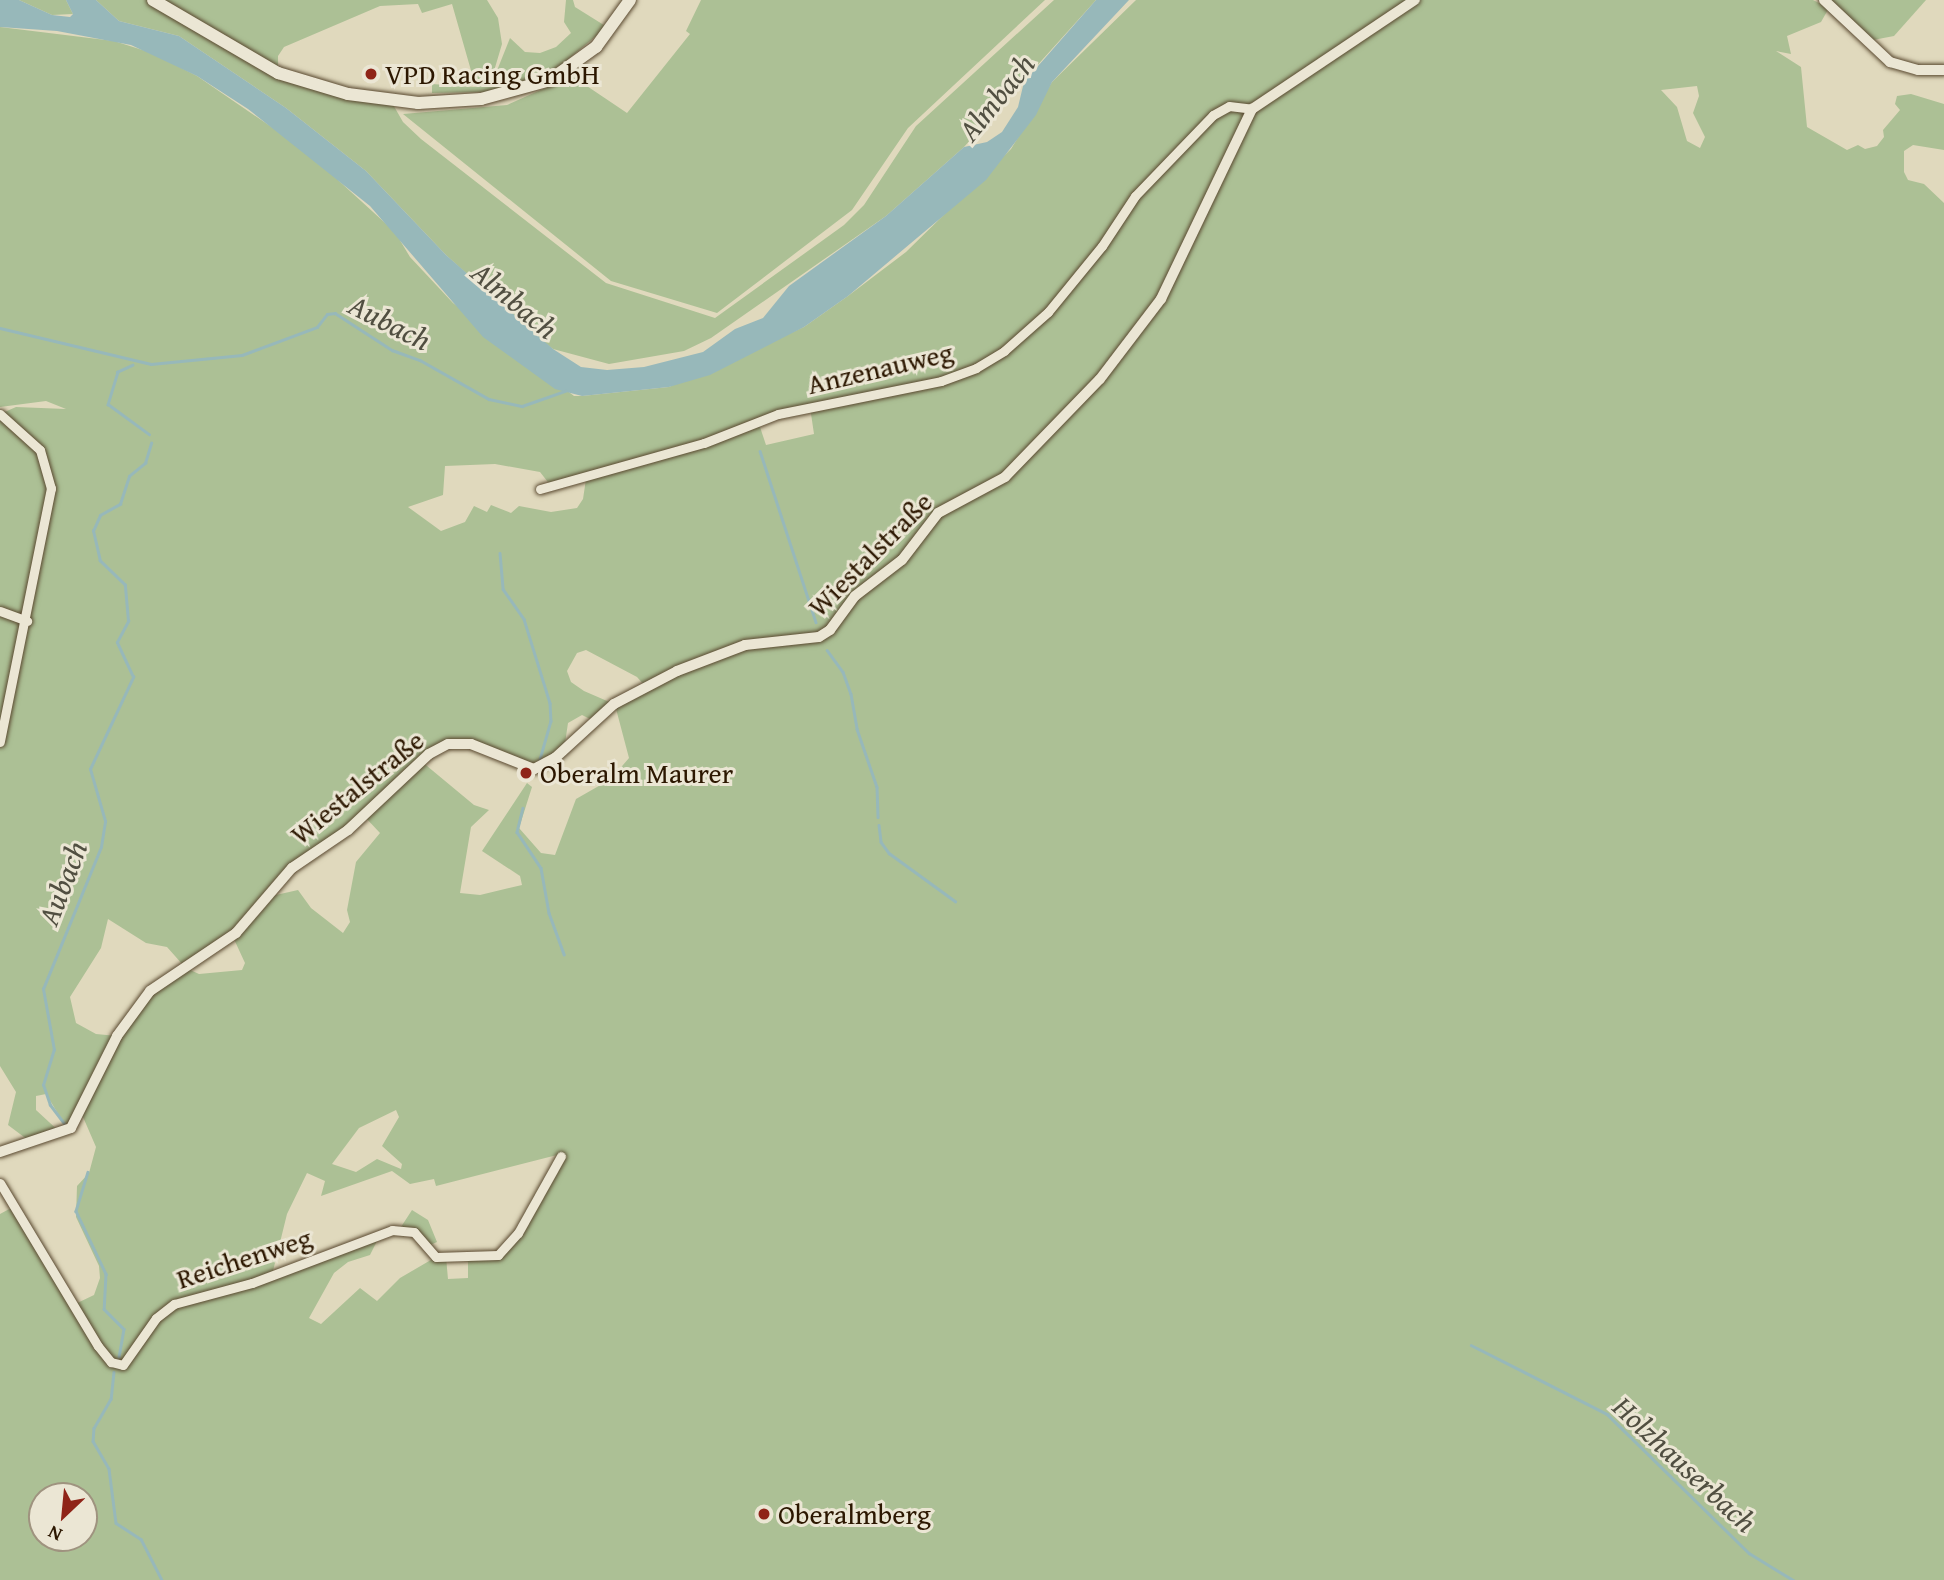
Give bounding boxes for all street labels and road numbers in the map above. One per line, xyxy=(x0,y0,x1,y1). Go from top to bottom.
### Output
street label: Anzenauweg xyxy=(804,335,956,401)
street label: Wiestalstraße xyxy=(801,485,939,623)
street label: Wiestalstraße xyxy=(283,723,431,851)
street label: Reichenweg xyxy=(172,1220,316,1296)

